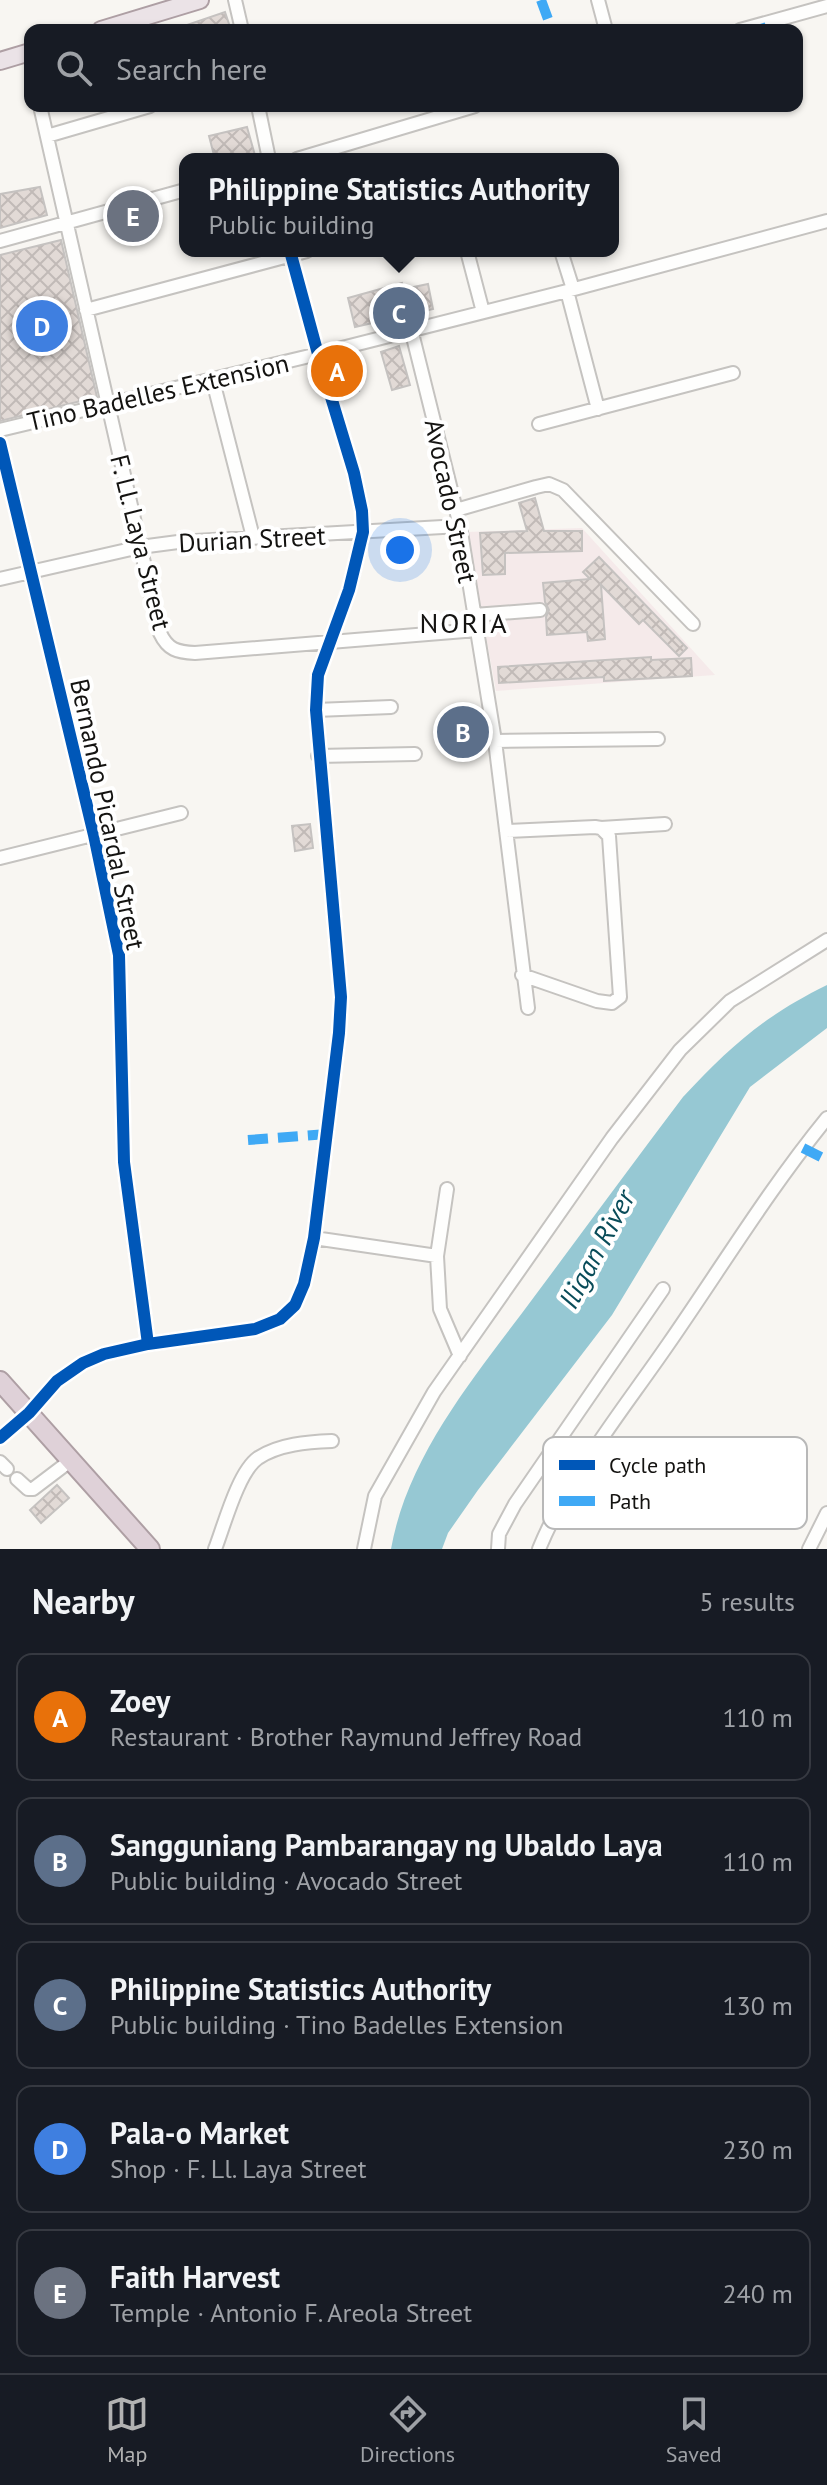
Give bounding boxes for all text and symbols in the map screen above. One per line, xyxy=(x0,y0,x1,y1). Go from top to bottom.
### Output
search box xyxy=(24,24,803,112)
icon: search xyxy=(52,46,96,90)
text: Search here xyxy=(116,49,267,88)
popup xyxy=(179,153,619,257)
text: Philippine Statistics Authority xyxy=(208,169,590,208)
pin: E xyxy=(107,186,159,246)
text: Public building xyxy=(208,208,375,241)
pin: C xyxy=(373,283,425,343)
pin: D xyxy=(16,296,68,356)
pin: A xyxy=(311,341,363,401)
street label: Tino Badelles Extension xyxy=(24,346,292,438)
street label: Avocado Street xyxy=(418,416,484,586)
street label: F. Ll. Laya Street xyxy=(103,451,179,633)
street label: Durian Street xyxy=(178,519,327,559)
your location xyxy=(380,530,420,570)
district label: NORIA xyxy=(419,604,509,641)
street label: Bernando Picardal Street xyxy=(63,675,153,953)
pin: B xyxy=(437,702,489,762)
water label: Iligan River xyxy=(549,1182,644,1315)
legend xyxy=(543,1437,807,1529)
text: Cycle path xyxy=(609,1451,706,1479)
text: Path xyxy=(609,1487,651,1515)
text: Nearby xyxy=(32,1579,134,1623)
text: 5 results xyxy=(700,1585,795,1618)
text: Zoey xyxy=(110,1681,170,1720)
text: A xyxy=(52,1701,68,1734)
text: 110 m xyxy=(722,1701,793,1734)
text: Restaurant · Brother Raymund Jeffrey Road xyxy=(110,1720,582,1753)
text: Sangguniang Pambarangay ng Ubaldo Laya xyxy=(110,1825,663,1864)
text: B xyxy=(52,1845,68,1878)
text: 110 m xyxy=(722,1845,793,1878)
text: Public building · Avocado Street xyxy=(110,1864,462,1897)
text: Philippine Statistics Authority xyxy=(110,1969,491,2008)
text: C xyxy=(53,1989,67,2022)
text: 130 m xyxy=(722,1989,793,2022)
text: Public building · Tino Badelles Extension xyxy=(110,2008,563,2041)
text: Pala-o Market xyxy=(110,2113,289,2152)
text: D xyxy=(52,2133,68,2166)
text: 230 m xyxy=(722,2133,793,2166)
text: Shop · F. Ll. Laya Street xyxy=(110,2152,366,2185)
text: Faith Harvest xyxy=(110,2257,280,2296)
text: E xyxy=(53,2277,67,2310)
text: 240 m xyxy=(722,2277,793,2310)
text: Temple · Antonio F. Areola Street xyxy=(110,2296,472,2329)
tab: Map xyxy=(105,2392,149,2468)
tab: Directions xyxy=(360,2392,455,2468)
tab: Saved xyxy=(666,2392,722,2468)

